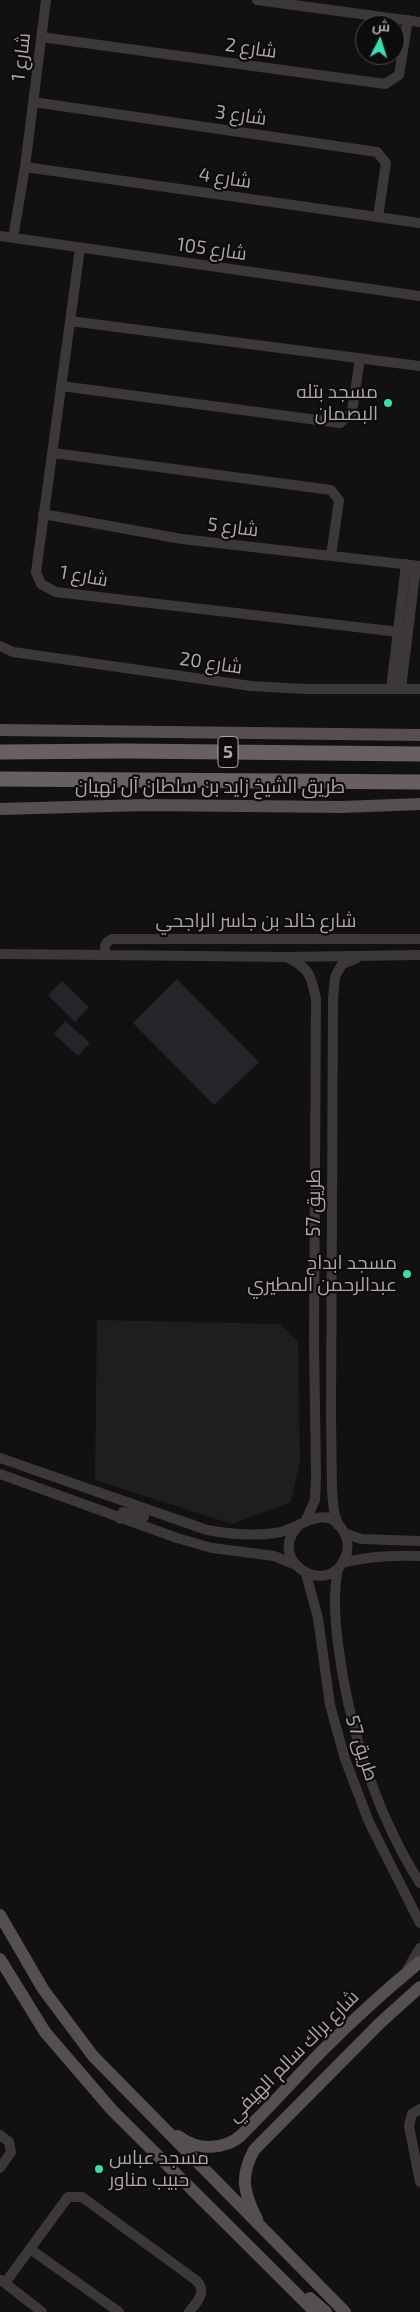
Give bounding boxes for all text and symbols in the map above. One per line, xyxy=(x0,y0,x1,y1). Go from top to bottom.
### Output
north arrow xyxy=(355,15,405,65)
text: ش xyxy=(372,16,391,35)
street label: شارع 1 xyxy=(7,31,35,83)
street label: شارع 2 xyxy=(224,33,278,63)
street label: شارع 3 xyxy=(214,100,268,130)
street label: شارع 4 xyxy=(197,163,253,193)
street label: شارع 105 xyxy=(176,233,248,265)
place label: مسجد بتله البصمان xyxy=(296,381,378,425)
marker: مسجد بتله البصمان xyxy=(382,397,394,409)
street label: شارع 5 xyxy=(206,513,260,541)
street label: شارع 1 xyxy=(58,561,110,591)
street label: شارع 20 xyxy=(178,647,244,679)
road number: 5 xyxy=(218,736,238,768)
street label: طريق الشيخ زايد بن سلطان آل نهيان xyxy=(75,776,345,798)
street label: شارع خالد بن جاسر الراجحي xyxy=(156,910,356,932)
street label: طريق 57 xyxy=(303,1169,325,1237)
place label: مسجد ابداح عبدالرحمن المطيري xyxy=(247,1252,397,1296)
marker: مسجد ابداح عبدالرحمن المطيري xyxy=(401,1268,413,1280)
street label: طريق 57 xyxy=(341,1712,383,1784)
street label: شارع براك سالم الهيفي xyxy=(222,1985,364,2127)
place label: مسجد عباس حبيب مناور xyxy=(109,2147,209,2191)
marker: مسجد عباس حبيب مناور xyxy=(93,2163,105,2175)

